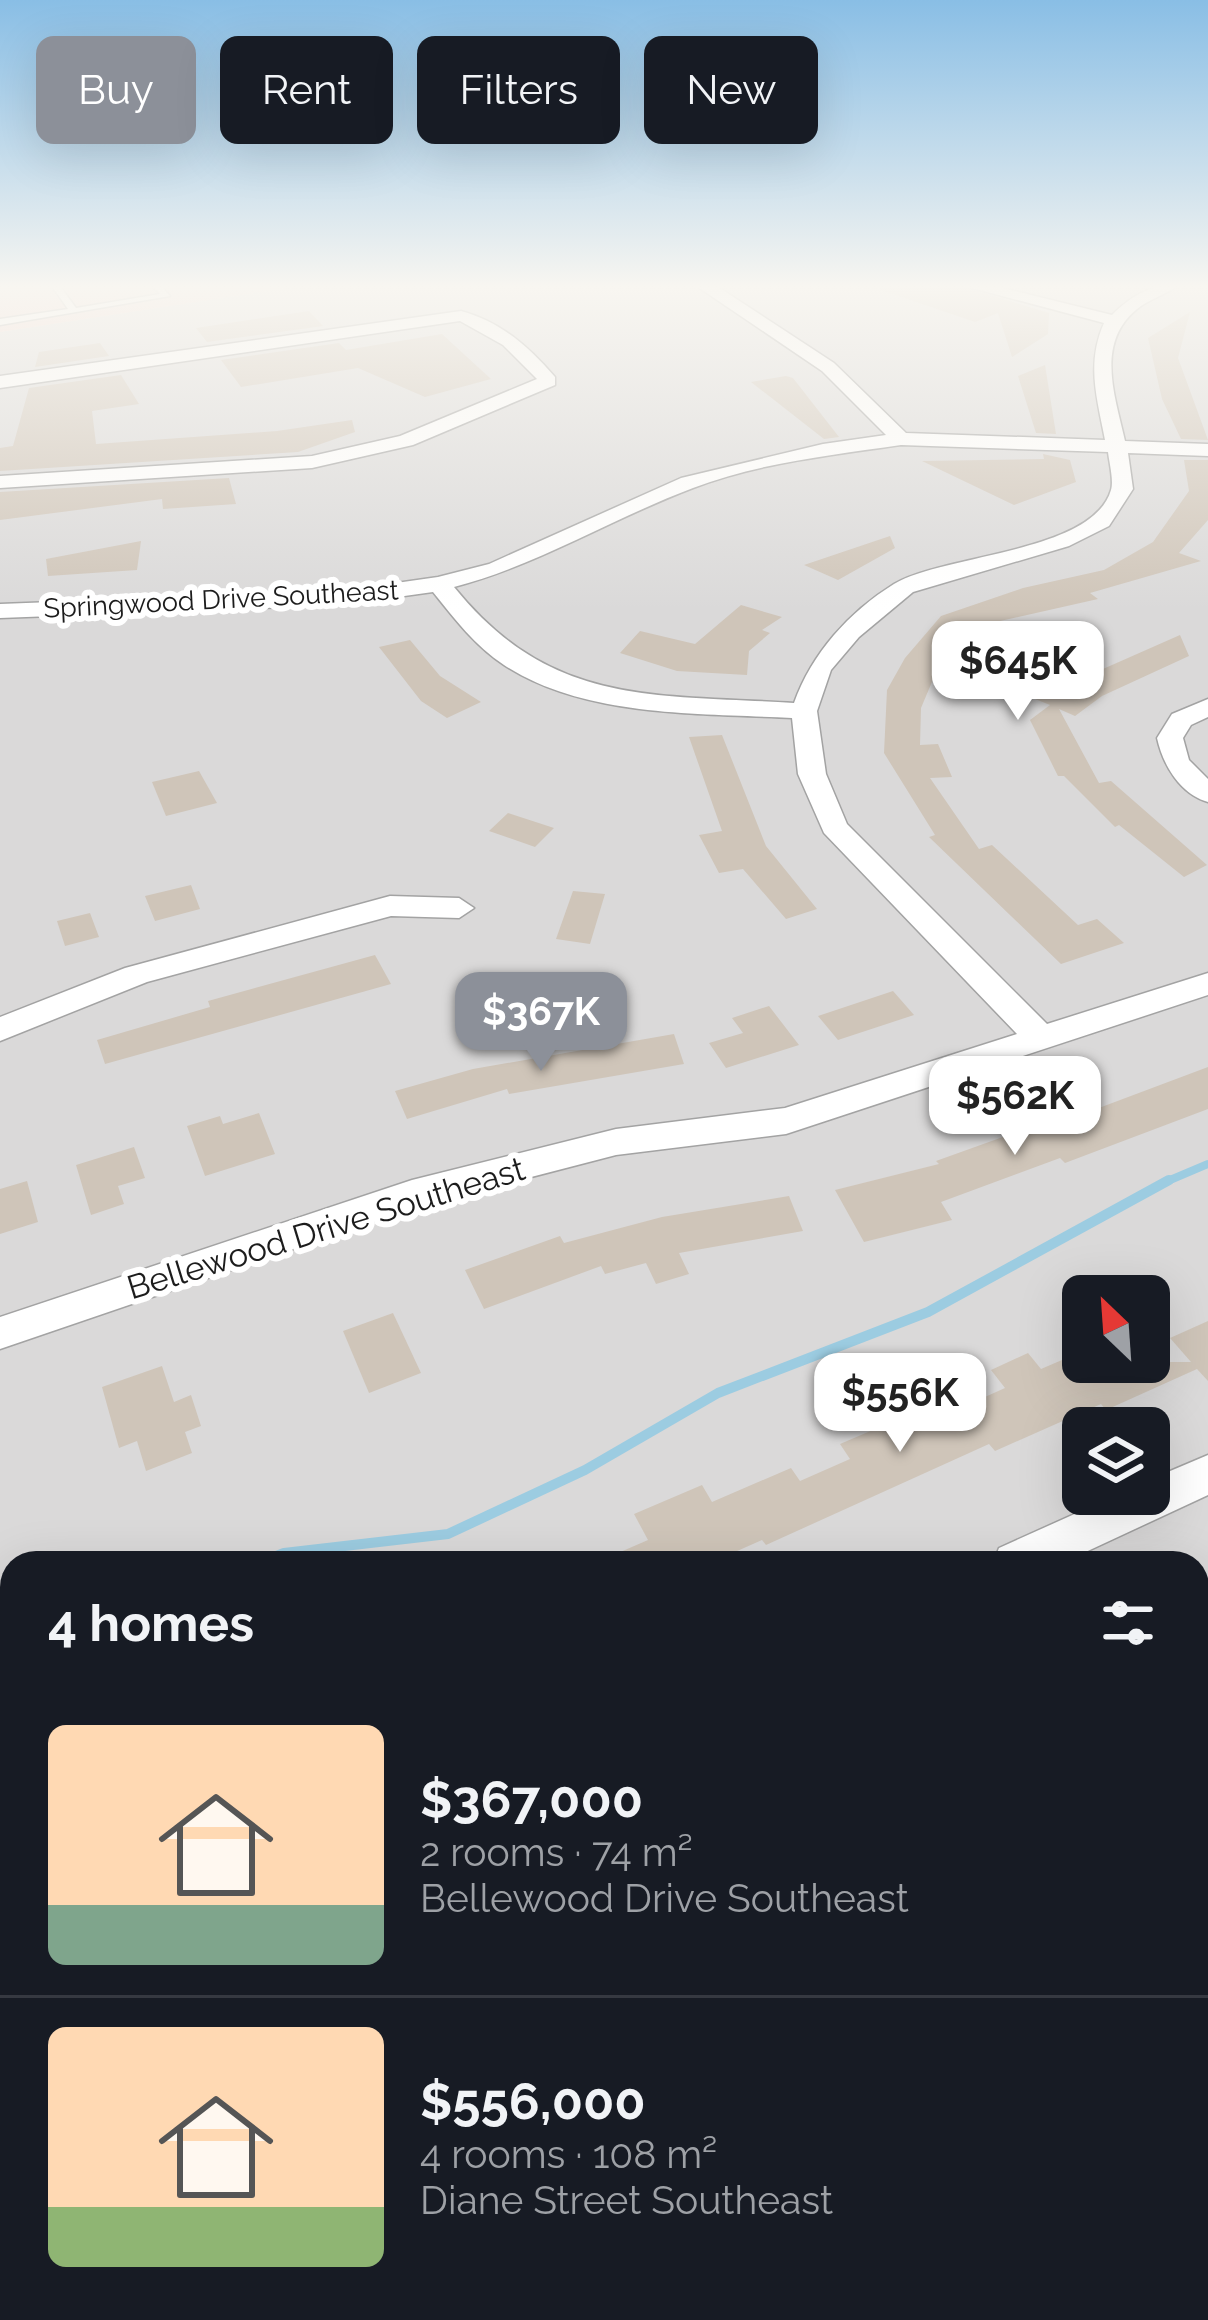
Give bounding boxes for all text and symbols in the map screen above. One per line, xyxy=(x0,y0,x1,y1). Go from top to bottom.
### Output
chip: Buy xyxy=(36,36,196,144)
chip: Rent xyxy=(220,36,393,144)
chip: Filters xyxy=(417,36,620,144)
chip: New xyxy=(644,36,818,144)
street label: Springwood Drive Southeast xyxy=(43,574,399,624)
pin: $645K xyxy=(934,621,1102,723)
text: $645K xyxy=(959,637,1077,683)
pin: $367K xyxy=(457,972,625,1074)
text: $367K xyxy=(482,988,600,1034)
pin: $562K xyxy=(931,1056,1099,1158)
text: $562K xyxy=(956,1072,1074,1118)
street label: Bellewood Drive Southeast xyxy=(122,1149,530,1307)
north arrow xyxy=(1062,1275,1170,1383)
map controls xyxy=(1062,1275,1170,1515)
pin: $556K xyxy=(816,1353,984,1455)
text: $556K xyxy=(841,1369,959,1415)
button: layers xyxy=(1062,1407,1170,1515)
icon: filters xyxy=(1095,1590,1161,1656)
text: 4 homes xyxy=(48,1593,254,1653)
text: $367,000 xyxy=(420,1769,643,1829)
icon: home xyxy=(144,1773,288,1917)
text: 2 rooms · 74 m² xyxy=(420,1829,693,1875)
text: Bellewood Drive Southeast xyxy=(420,1875,909,1921)
text: $556,000 xyxy=(420,2071,646,2131)
icon: home xyxy=(144,2075,288,2219)
text: 4 rooms · 108 m² xyxy=(420,2131,717,2177)
text: Diane Street Southeast xyxy=(420,2177,833,2223)

